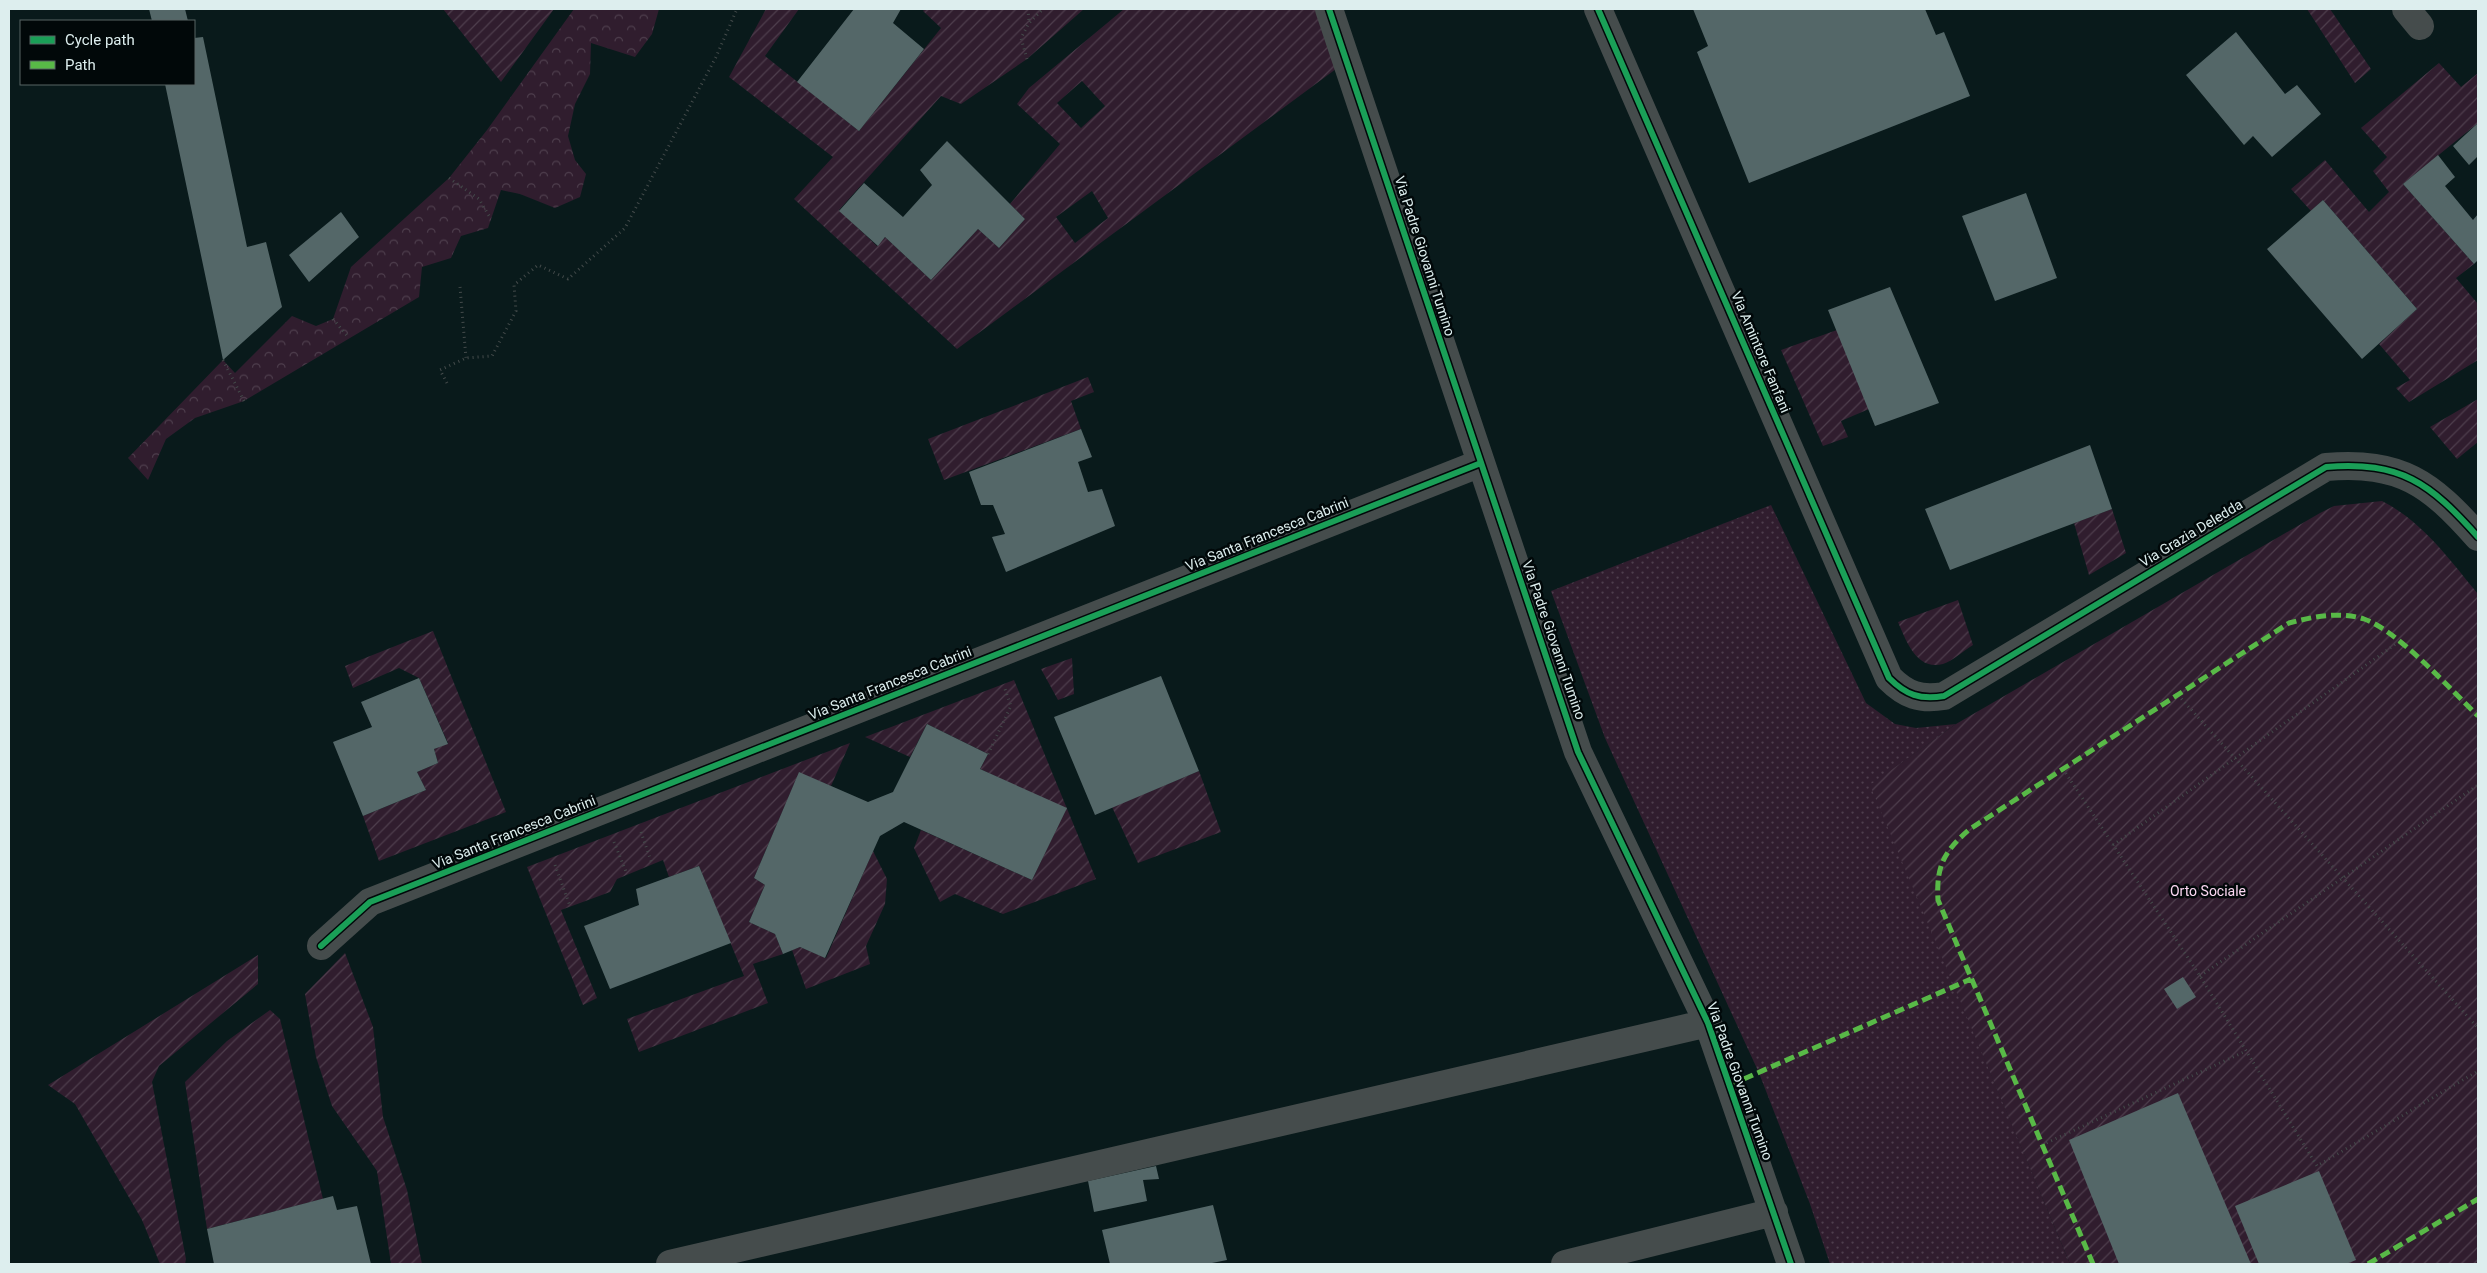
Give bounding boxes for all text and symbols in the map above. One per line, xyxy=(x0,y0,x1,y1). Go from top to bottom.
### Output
legend xyxy=(20,20,195,85)
text: Cycle path xyxy=(65,31,135,49)
text: Path xyxy=(65,56,96,74)
street label: Via Padre Giovanni Tumino xyxy=(1392,174,1458,338)
street label: Via Amintore Fanfani xyxy=(1728,289,1794,415)
street label: Via Santa Francesca Cabrini xyxy=(1183,494,1351,574)
street label: Via Grazia Deledda xyxy=(2137,496,2245,570)
street label: Via Padre Giovanni Tumino xyxy=(1519,558,1589,722)
street label: Via Santa Francesca Cabrini xyxy=(806,643,974,723)
street label: Via Santa Francesca Cabrini xyxy=(430,792,598,872)
park label: Orto Sociale xyxy=(2170,883,2246,899)
street label: Via Padre Giovanni Tumino xyxy=(1704,1000,1776,1162)

